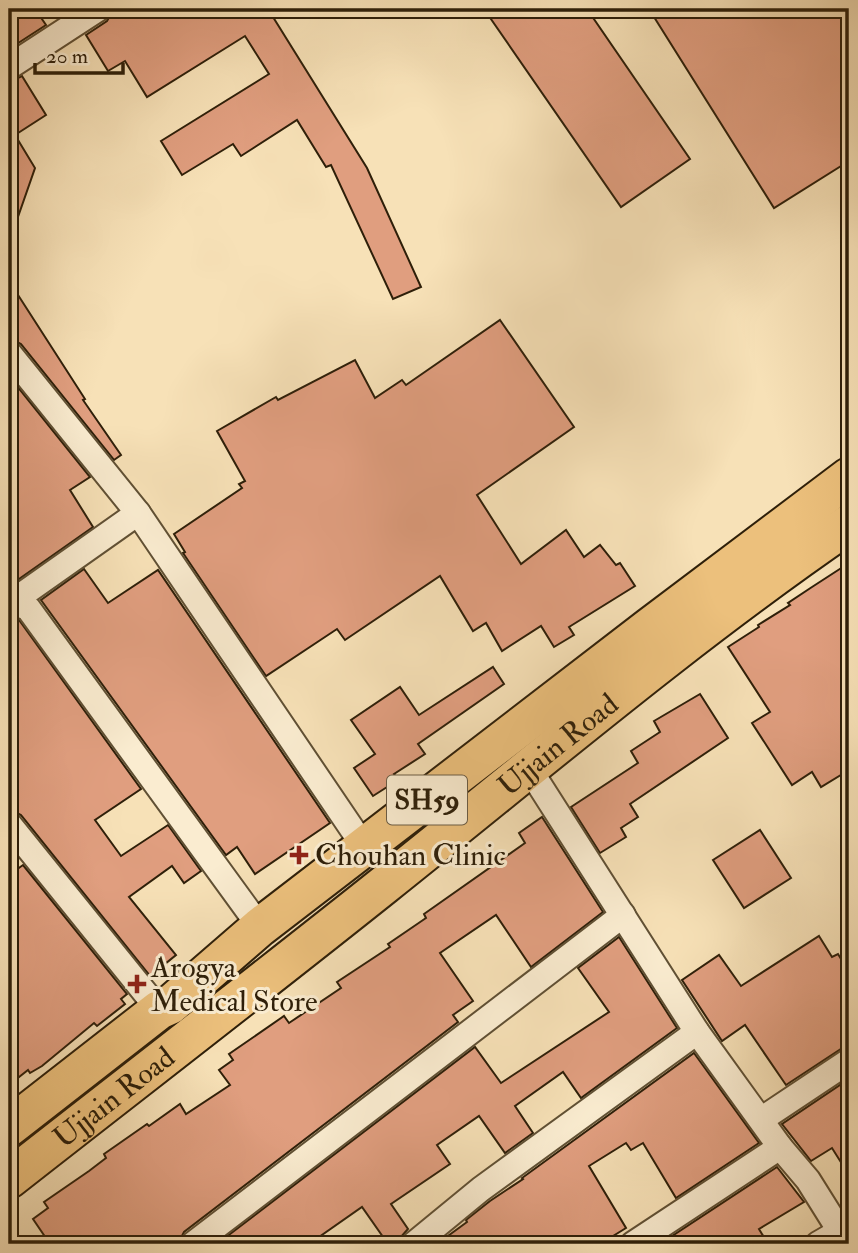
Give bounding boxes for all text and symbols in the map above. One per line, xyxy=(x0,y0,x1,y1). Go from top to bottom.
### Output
scale bar xyxy=(35,32,122,76)
text: 20 m xyxy=(46,43,88,70)
street label: Ujjain Road xyxy=(490,685,626,804)
road number: SH59 xyxy=(387,776,467,824)
place label: Chouhan Clinic xyxy=(315,837,506,874)
marker: Chouhan Clinic xyxy=(289,845,309,865)
place label: Arogya Medical Store xyxy=(150,949,317,1020)
marker: Arogya Medical Store xyxy=(129,976,145,992)
street label: Ujjain Road xyxy=(46,1038,182,1156)

